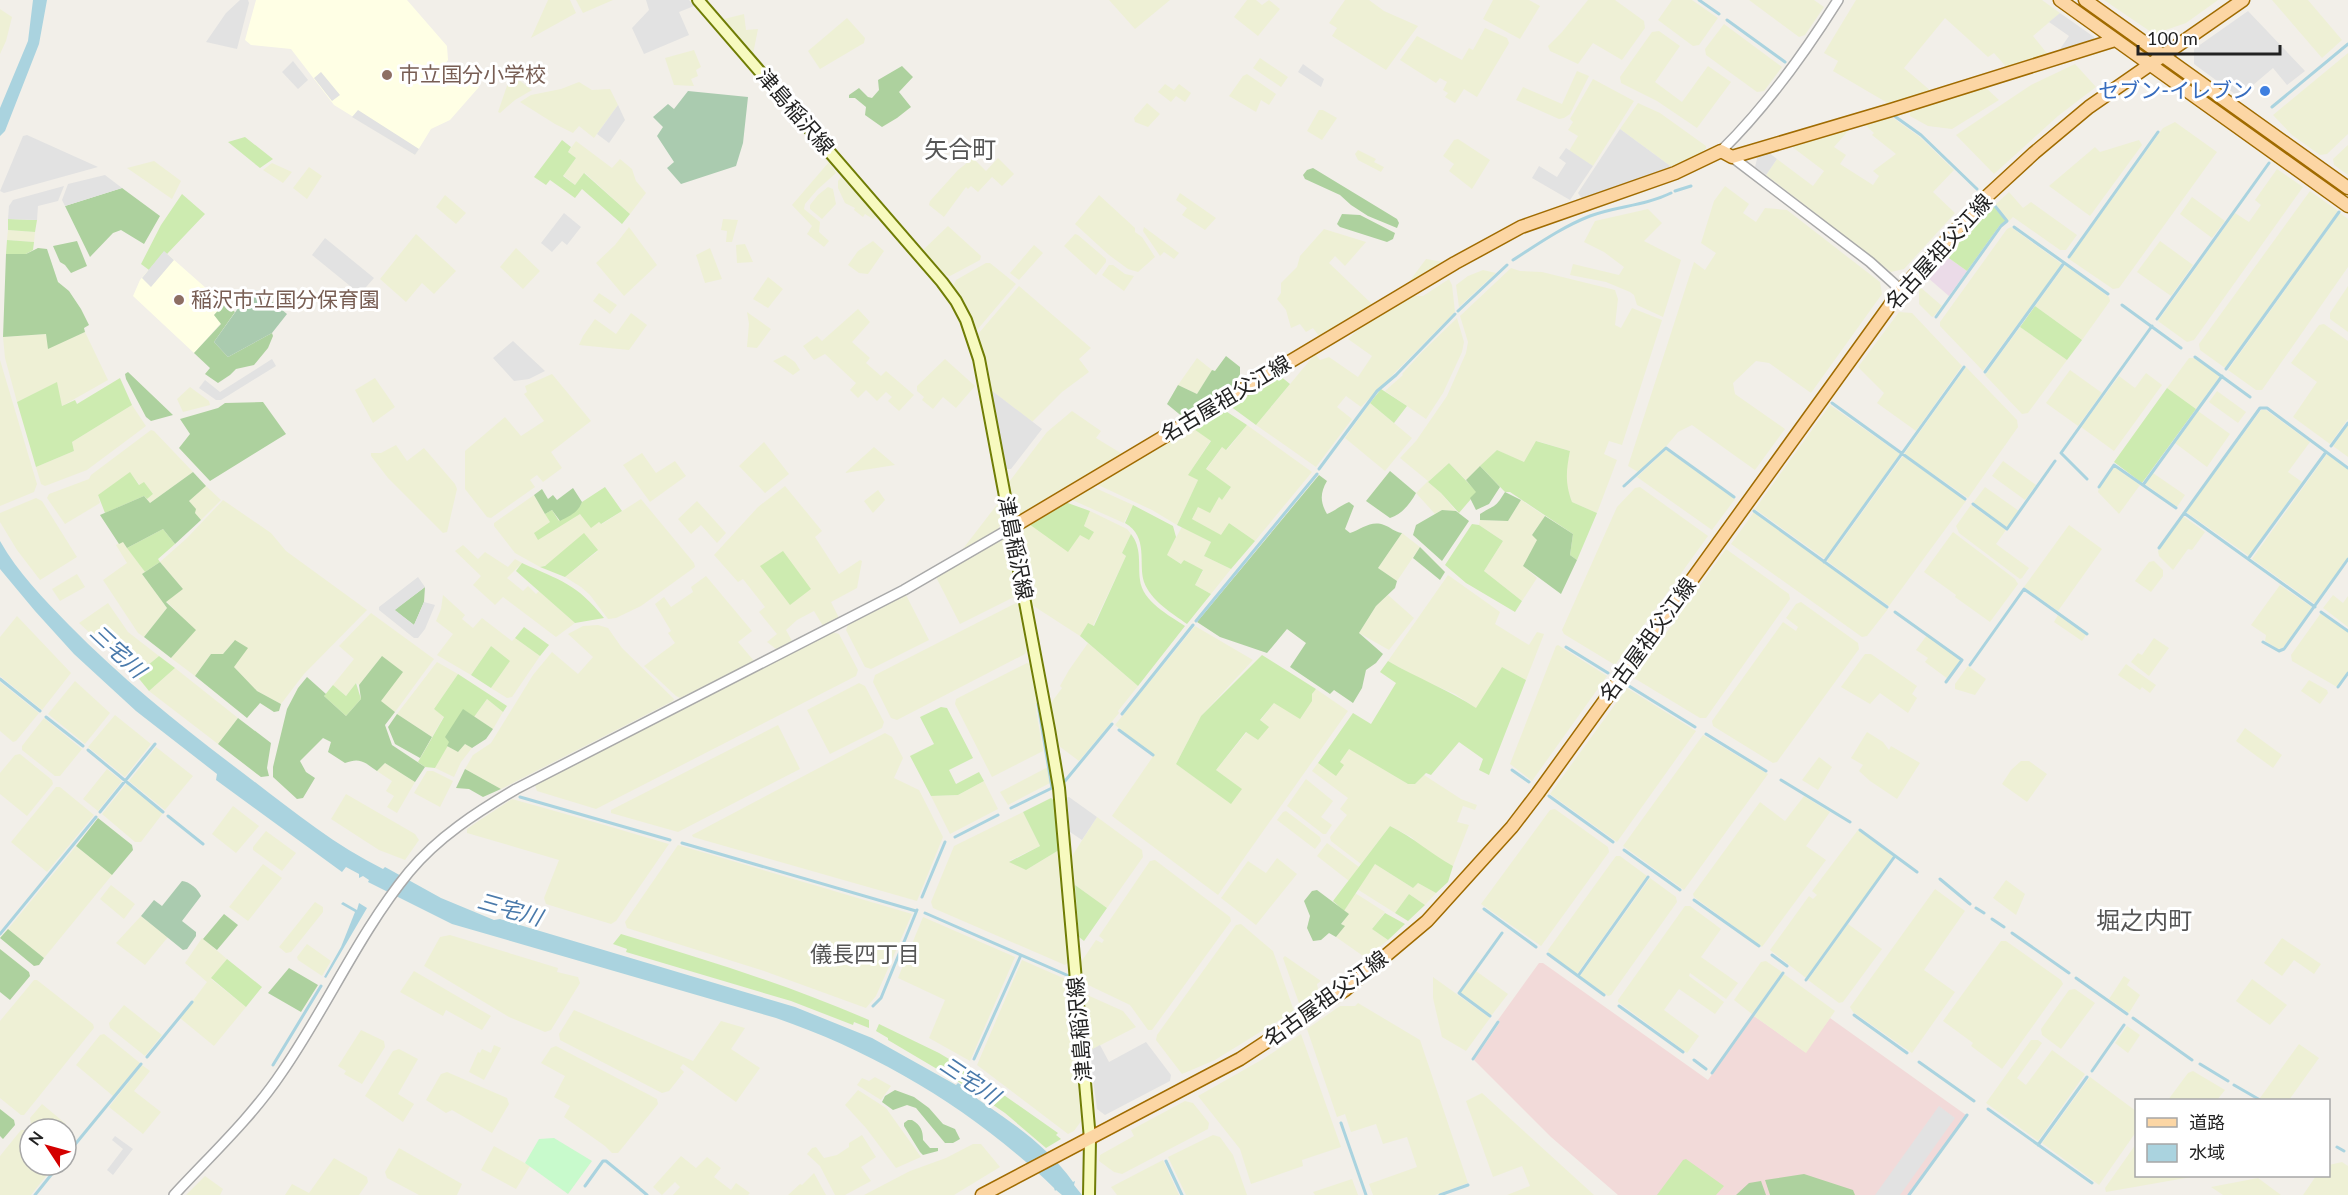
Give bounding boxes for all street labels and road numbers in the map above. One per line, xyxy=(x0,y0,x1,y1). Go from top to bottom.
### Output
street label: 津島稲沢線 xyxy=(752,63,840,159)
street label: 名古屋祖父江線 xyxy=(1879,188,1996,314)
street label: 名古屋祖父江線 xyxy=(1156,349,1295,446)
street label: 津島稲沢線 xyxy=(994,494,1039,602)
street label: 名古屋祖父江線 xyxy=(1593,572,1700,706)
street label: 名古屋祖父江線 xyxy=(1258,944,1392,1051)
street label: 津島稲沢線 xyxy=(1061,976,1096,1083)

